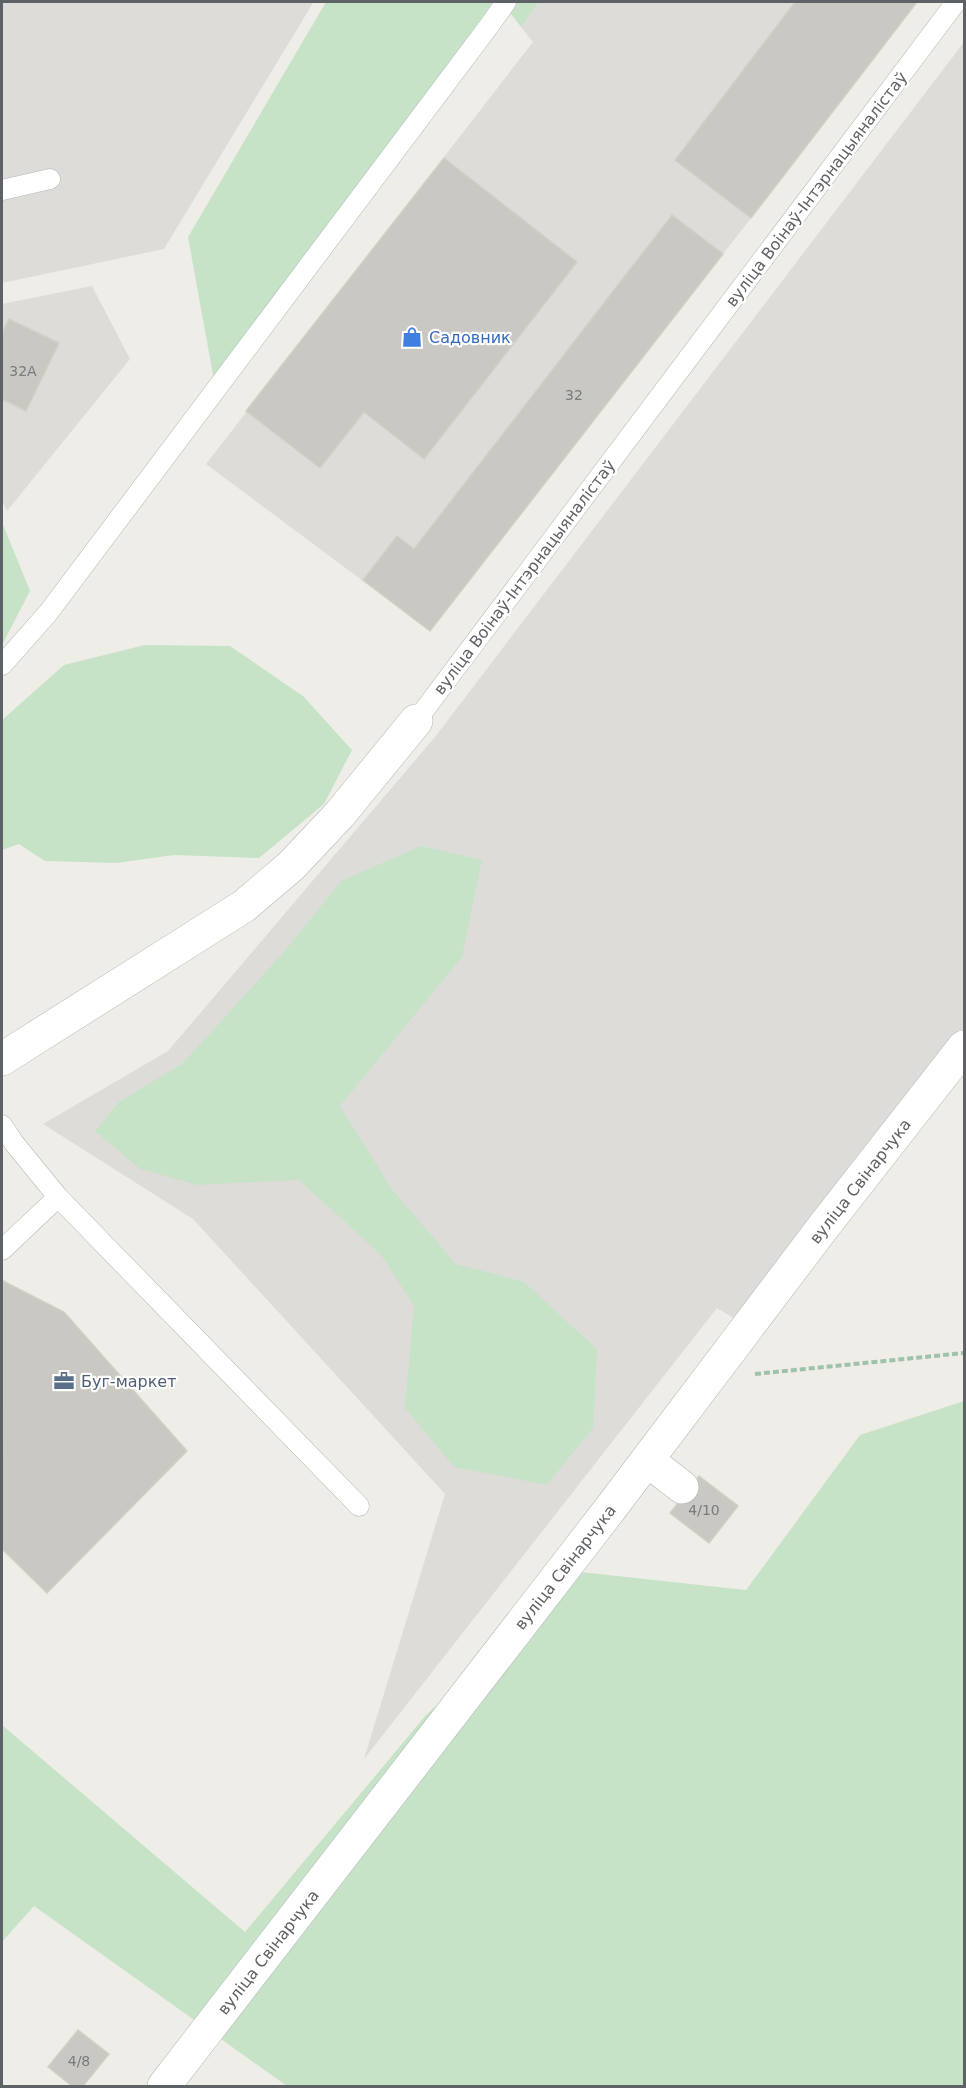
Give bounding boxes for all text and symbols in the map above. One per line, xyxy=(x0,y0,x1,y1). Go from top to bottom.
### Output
street label: вуліца Воінаў-Інтэрнацыяналістаў xyxy=(722,68,911,311)
shop icon: Садовник xyxy=(400,325,424,349)
place label: Садовник xyxy=(429,328,511,347)
house number: 32А xyxy=(9,363,37,379)
house number: 32 xyxy=(565,387,583,403)
street label: вуліца Воінаў-Інтэрнацыяналістаў xyxy=(430,456,619,699)
street label: вуліца Свінарчука xyxy=(806,1115,915,1248)
office icon: Буг-маркет xyxy=(52,1369,76,1393)
place label: Буг-маркет xyxy=(81,1372,176,1391)
street label: вуліца Свінарчука xyxy=(511,1501,620,1634)
house number: 4/10 xyxy=(688,1502,720,1518)
street label: вуліца Свінарчука xyxy=(214,1886,323,2019)
house number: 4/8 xyxy=(68,2053,90,2069)

